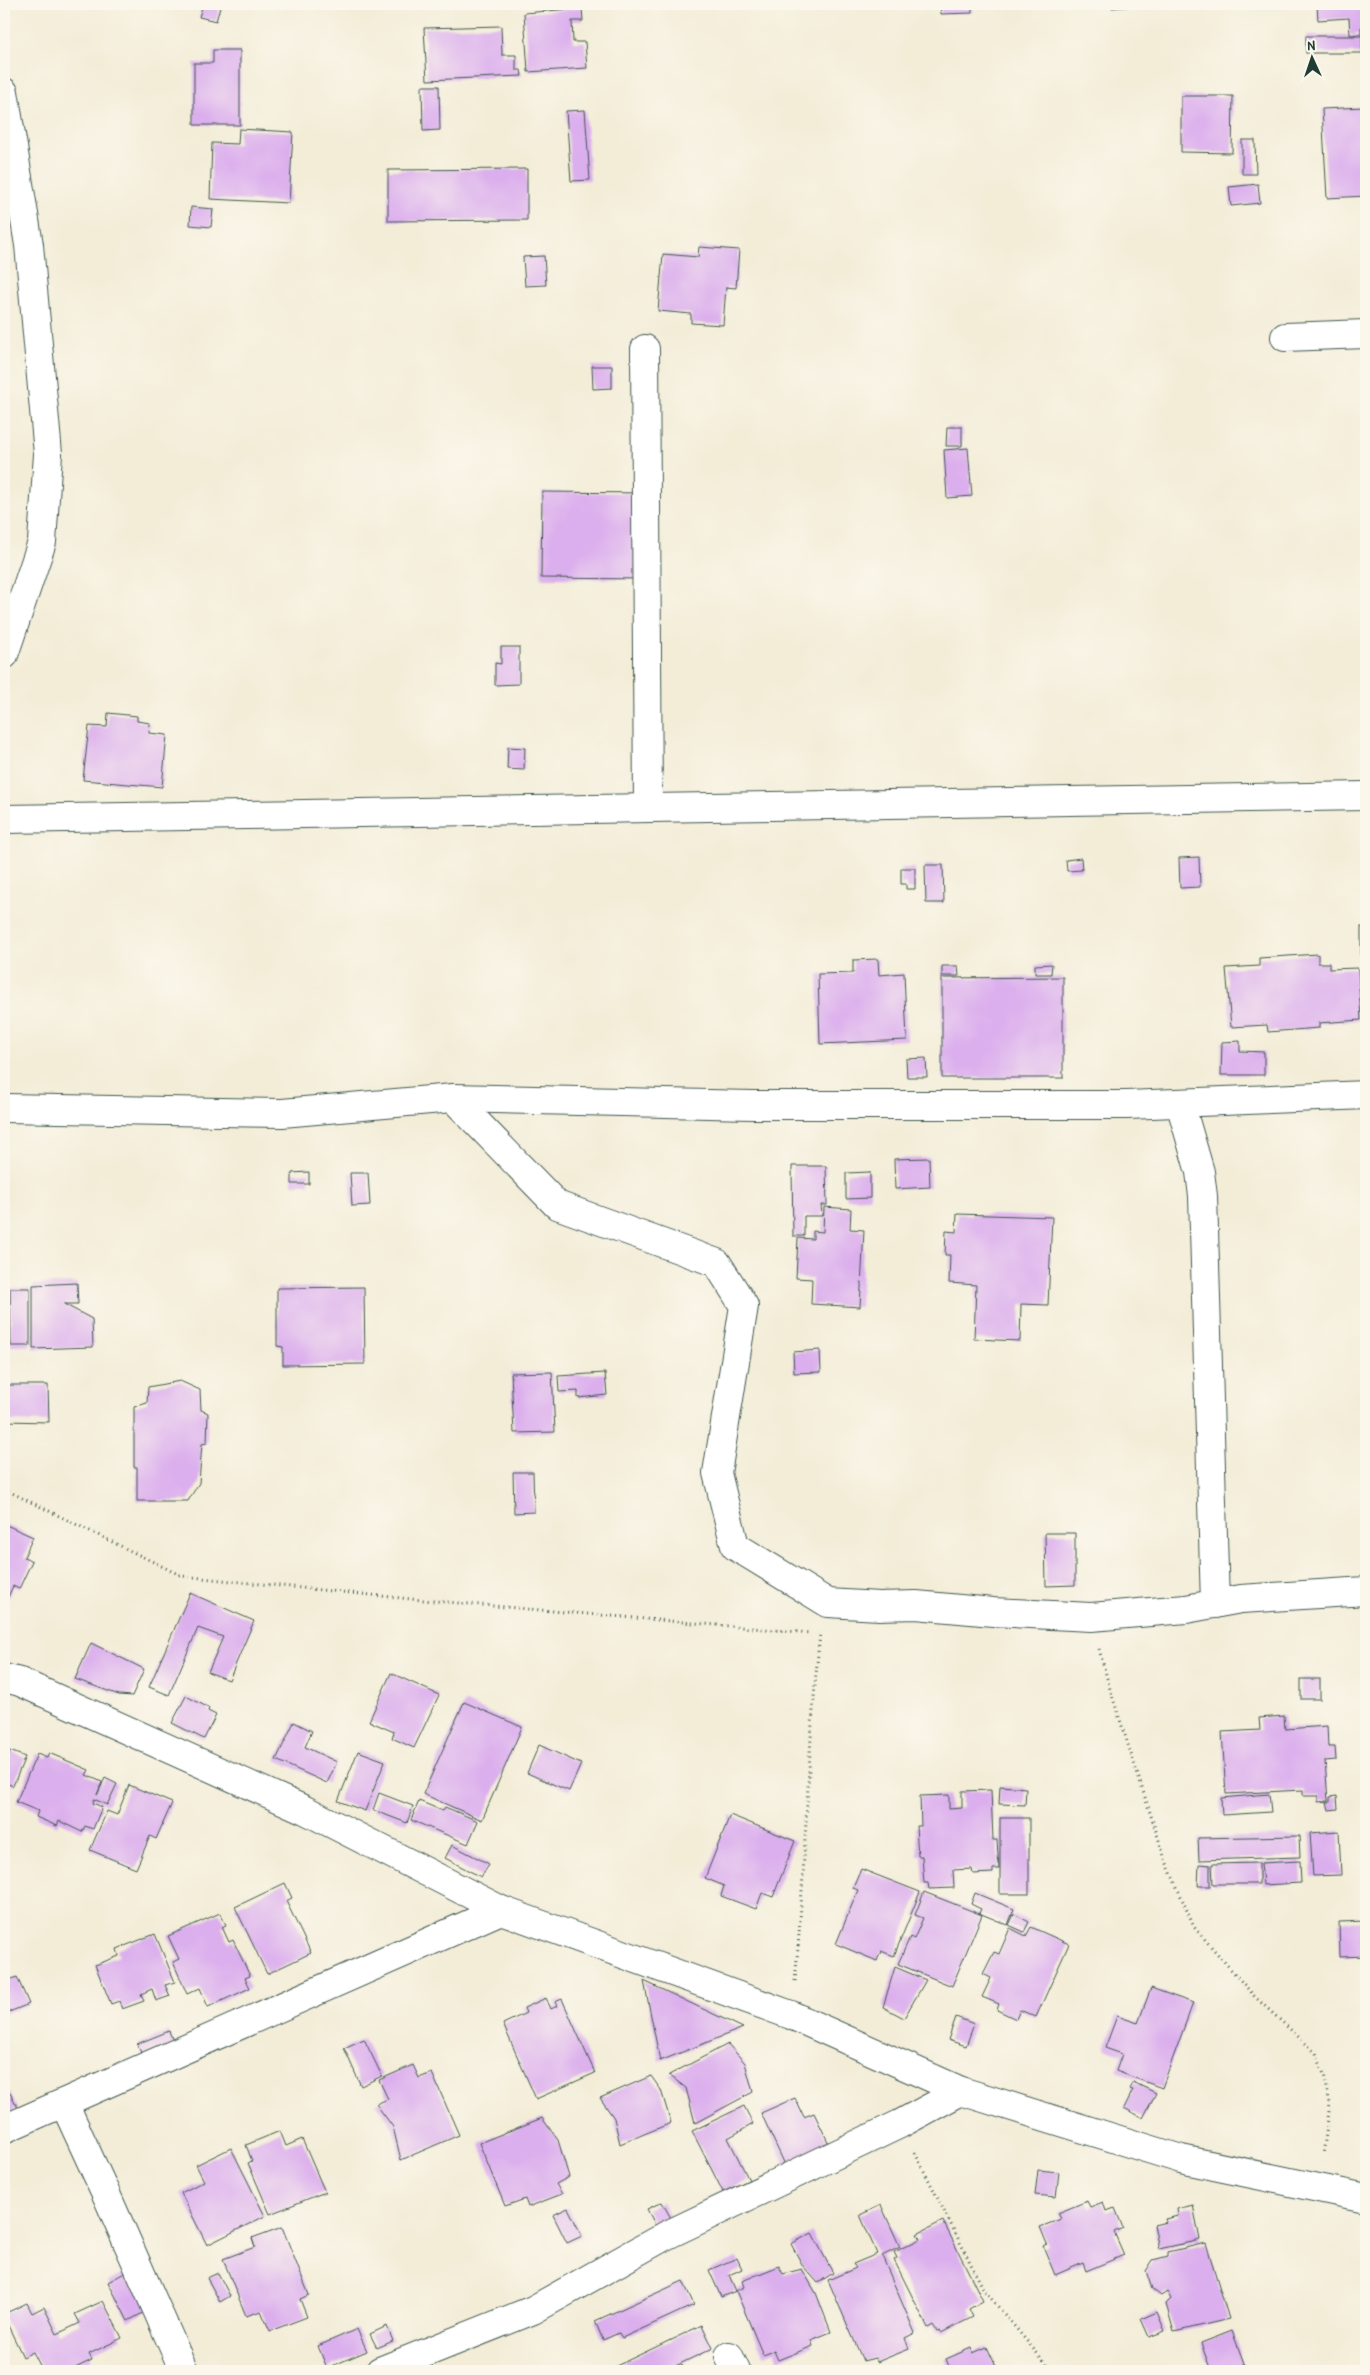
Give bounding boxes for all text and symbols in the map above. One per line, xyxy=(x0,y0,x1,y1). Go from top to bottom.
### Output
north arrow xyxy=(1288,32,1338,82)
text: N xyxy=(1307,35,1316,54)

